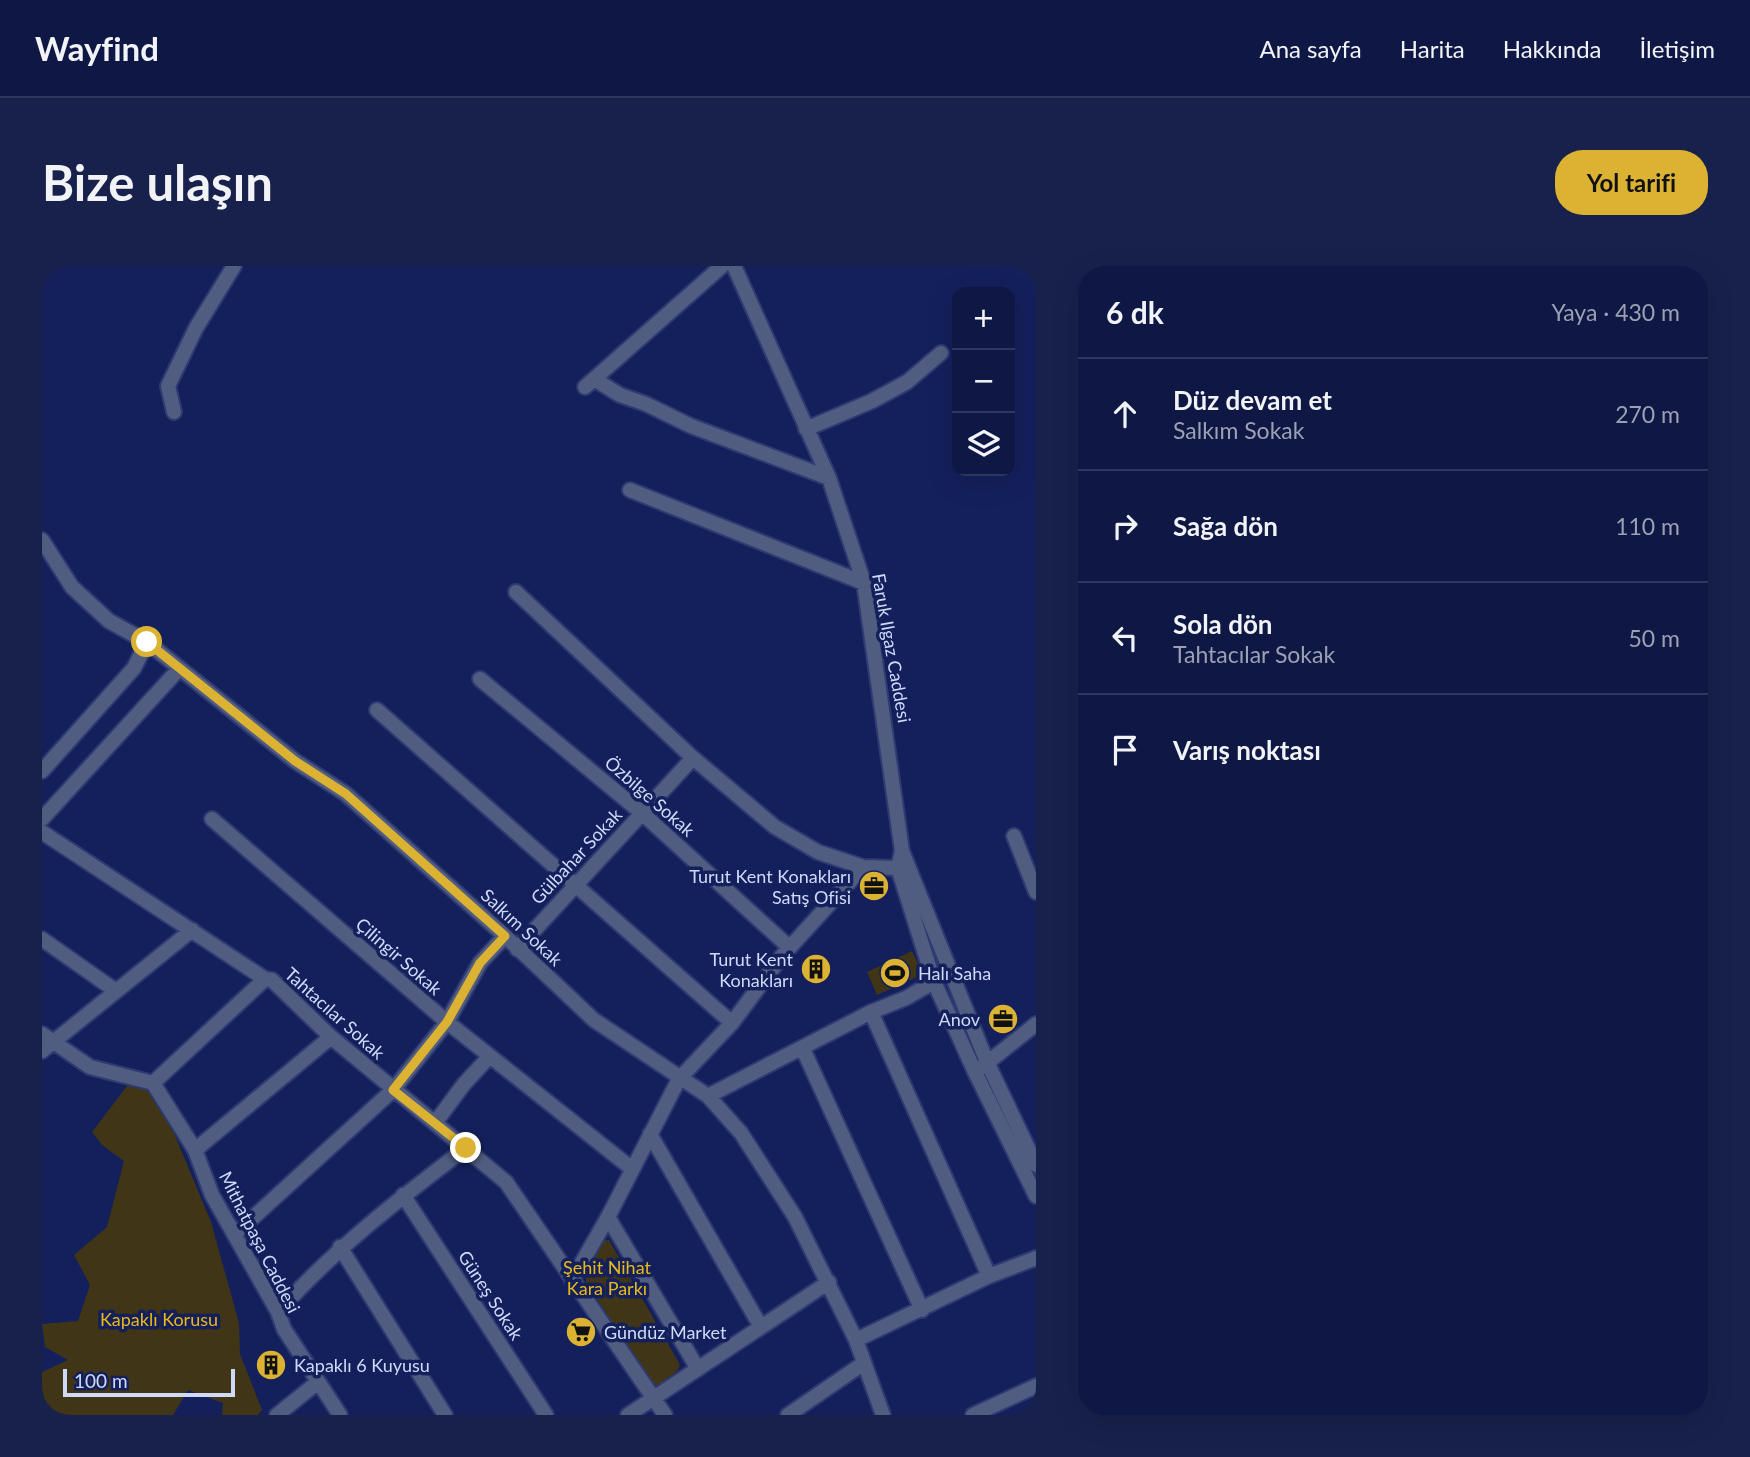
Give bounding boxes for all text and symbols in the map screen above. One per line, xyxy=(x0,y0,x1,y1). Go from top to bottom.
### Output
text: Wayfind xyxy=(35,28,159,68)
text: Ana sayfa xyxy=(1259,34,1362,63)
text: Harita xyxy=(1400,34,1465,63)
text: Hakkında xyxy=(1503,34,1602,63)
text: İletişim xyxy=(1640,34,1715,63)
button: Yol tarifi xyxy=(1555,150,1708,215)
text: Bize ulaşın xyxy=(42,153,273,211)
map controls xyxy=(952,287,1015,476)
button: + xyxy=(952,287,1015,350)
text: 6 dk xyxy=(1106,294,1164,330)
text: Yaya · 430 m xyxy=(1551,298,1680,326)
button: − xyxy=(952,350,1015,413)
text: Düz devam et xyxy=(1173,384,1332,416)
icon: ahead xyxy=(1106,395,1144,433)
text: 270 m xyxy=(1615,400,1680,428)
button: layers xyxy=(952,413,1015,476)
text: Salkım Sokak xyxy=(1173,416,1304,444)
icon: right xyxy=(1106,507,1144,545)
text: Sağa dön xyxy=(1173,510,1278,542)
text: 110 m xyxy=(1615,512,1680,540)
street label: Faruk Ilgaz Caddesi xyxy=(868,572,916,724)
text: Sola dön xyxy=(1173,608,1273,640)
icon: left xyxy=(1106,619,1144,657)
text: 50 m xyxy=(1629,624,1680,652)
route start xyxy=(131,626,162,657)
text: Tahtacılar Sokak xyxy=(1173,640,1335,668)
icon: arrive xyxy=(1106,731,1144,769)
text: Varış noktası xyxy=(1173,734,1321,766)
street label: Özbilge Sokak xyxy=(601,751,700,841)
street label: Gülbahar Sokak xyxy=(526,803,627,909)
place label: Turut Kent Konakları Satış Ofisi xyxy=(689,865,851,908)
office icon: Turut Kent Konakları Satış Ofisi xyxy=(857,869,891,903)
street label: Salkım Sokak xyxy=(477,884,568,971)
street label: Çilingir Sokak xyxy=(352,913,447,1000)
place label: Turut Kent Konakları xyxy=(709,948,794,991)
building icon: Turut Kent Konakları xyxy=(799,952,833,986)
sports icon: Halı Saha xyxy=(878,956,912,990)
street label: Tahtacılar Sokak xyxy=(280,962,390,1064)
place label: Halı Saha xyxy=(918,962,991,984)
office icon: Anov xyxy=(986,1002,1020,1036)
place label: Anov xyxy=(939,1008,981,1030)
route end xyxy=(450,1132,481,1163)
street label: Mithatpaşa Caddesi xyxy=(215,1168,305,1316)
street label: Güneş Sokak xyxy=(454,1246,529,1345)
park label: Şehit Nihat Kara Parkı xyxy=(563,1256,651,1299)
park label: Kapaklı Korusu xyxy=(100,1308,218,1330)
supermarket icon: Gündüz Market xyxy=(564,1315,598,1349)
place label: Gündüz Market xyxy=(604,1321,727,1343)
building icon: Kapaklı 6 Kuyusu xyxy=(254,1348,288,1382)
place label: Kapaklı 6 Kuyusu xyxy=(294,1354,430,1376)
scale bar xyxy=(63,1366,234,1398)
text: 100 m xyxy=(74,1369,128,1392)

